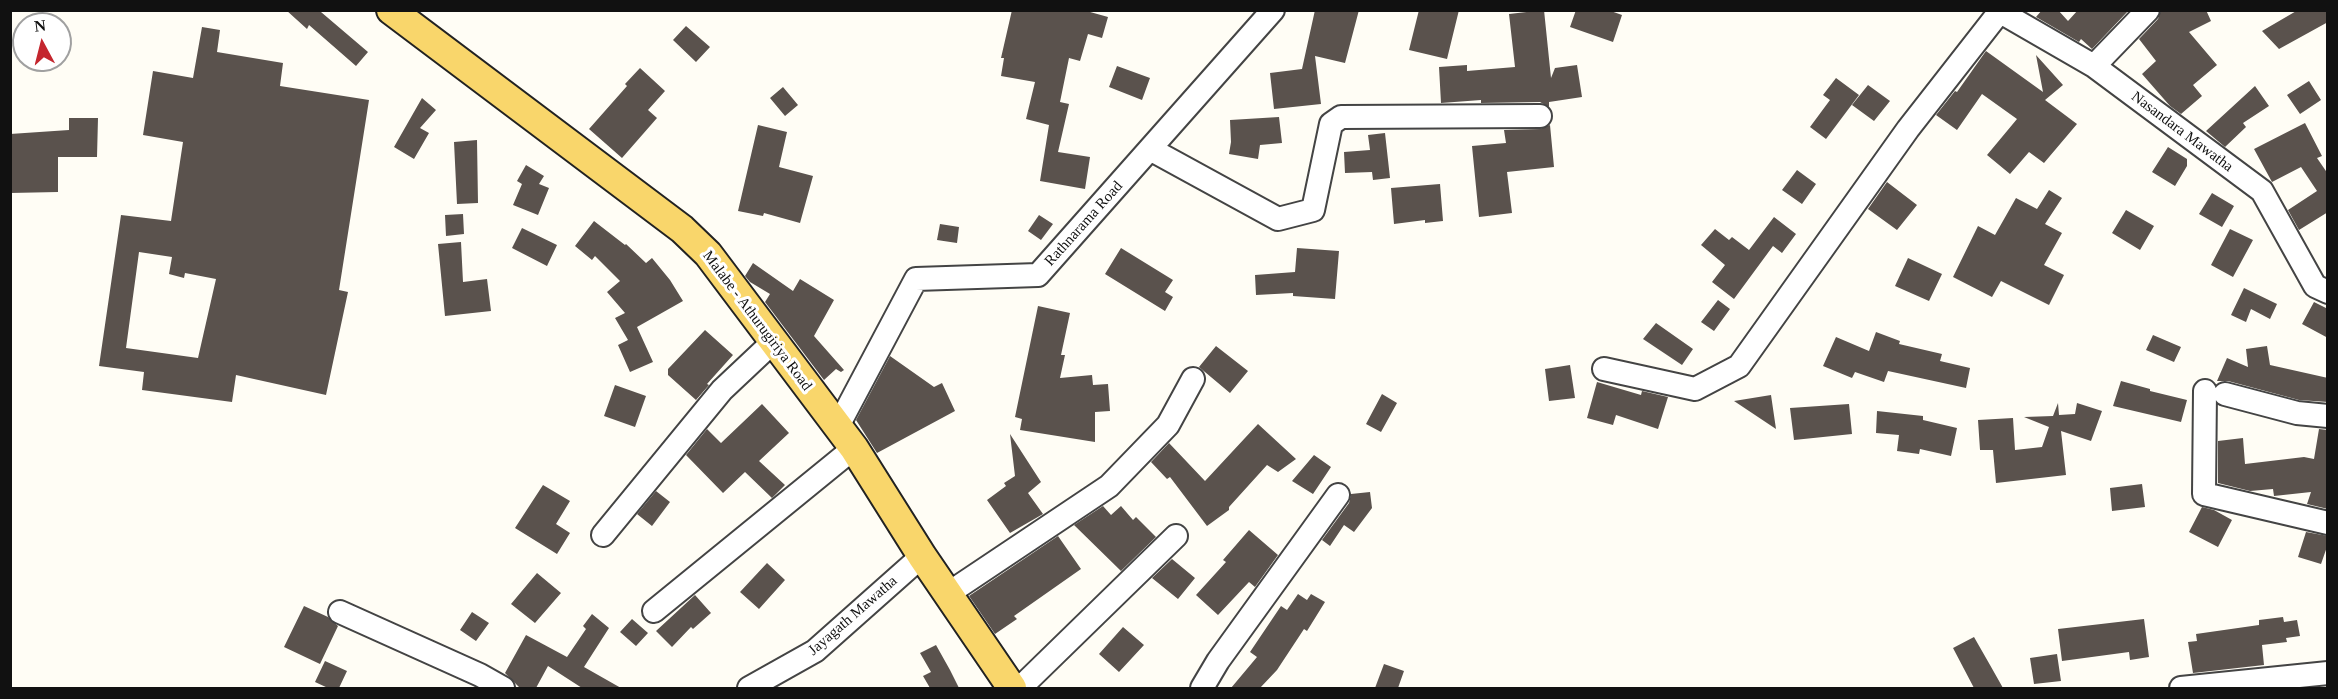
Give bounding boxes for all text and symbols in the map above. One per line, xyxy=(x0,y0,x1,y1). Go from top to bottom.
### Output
north arrow xyxy=(12,12,72,72)
text: N xyxy=(33,16,47,35)
street label: Nasandara Mawatha xyxy=(2128,88,2236,176)
street label: Rathnarama Road xyxy=(1041,178,1127,270)
street label: Malabe - Athurugiriya Road xyxy=(699,248,815,394)
street label: Jayagath Mawatha xyxy=(805,572,901,660)

